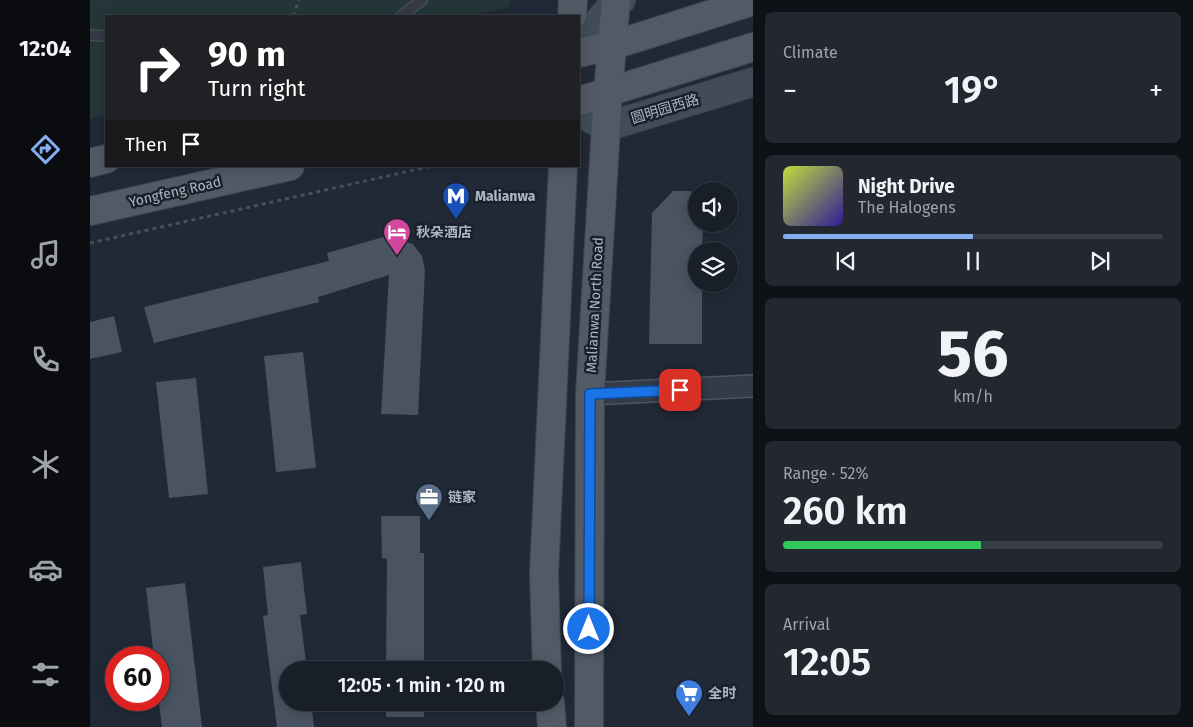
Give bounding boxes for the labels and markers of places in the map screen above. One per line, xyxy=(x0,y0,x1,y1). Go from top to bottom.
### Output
metro station icon: Malianwa xyxy=(441,181,471,220)
place label: Malianwa xyxy=(475,188,536,205)
hotel icon: 秋朵酒店 xyxy=(382,217,412,256)
place label: 秋朵酒店 xyxy=(416,224,472,241)
pin xyxy=(659,369,701,411)
office icon: 链家 xyxy=(414,482,444,521)
place label: 链家 xyxy=(448,489,476,506)
supermarket icon: 全时 xyxy=(674,678,704,717)
place label: 全时 xyxy=(708,685,737,702)

